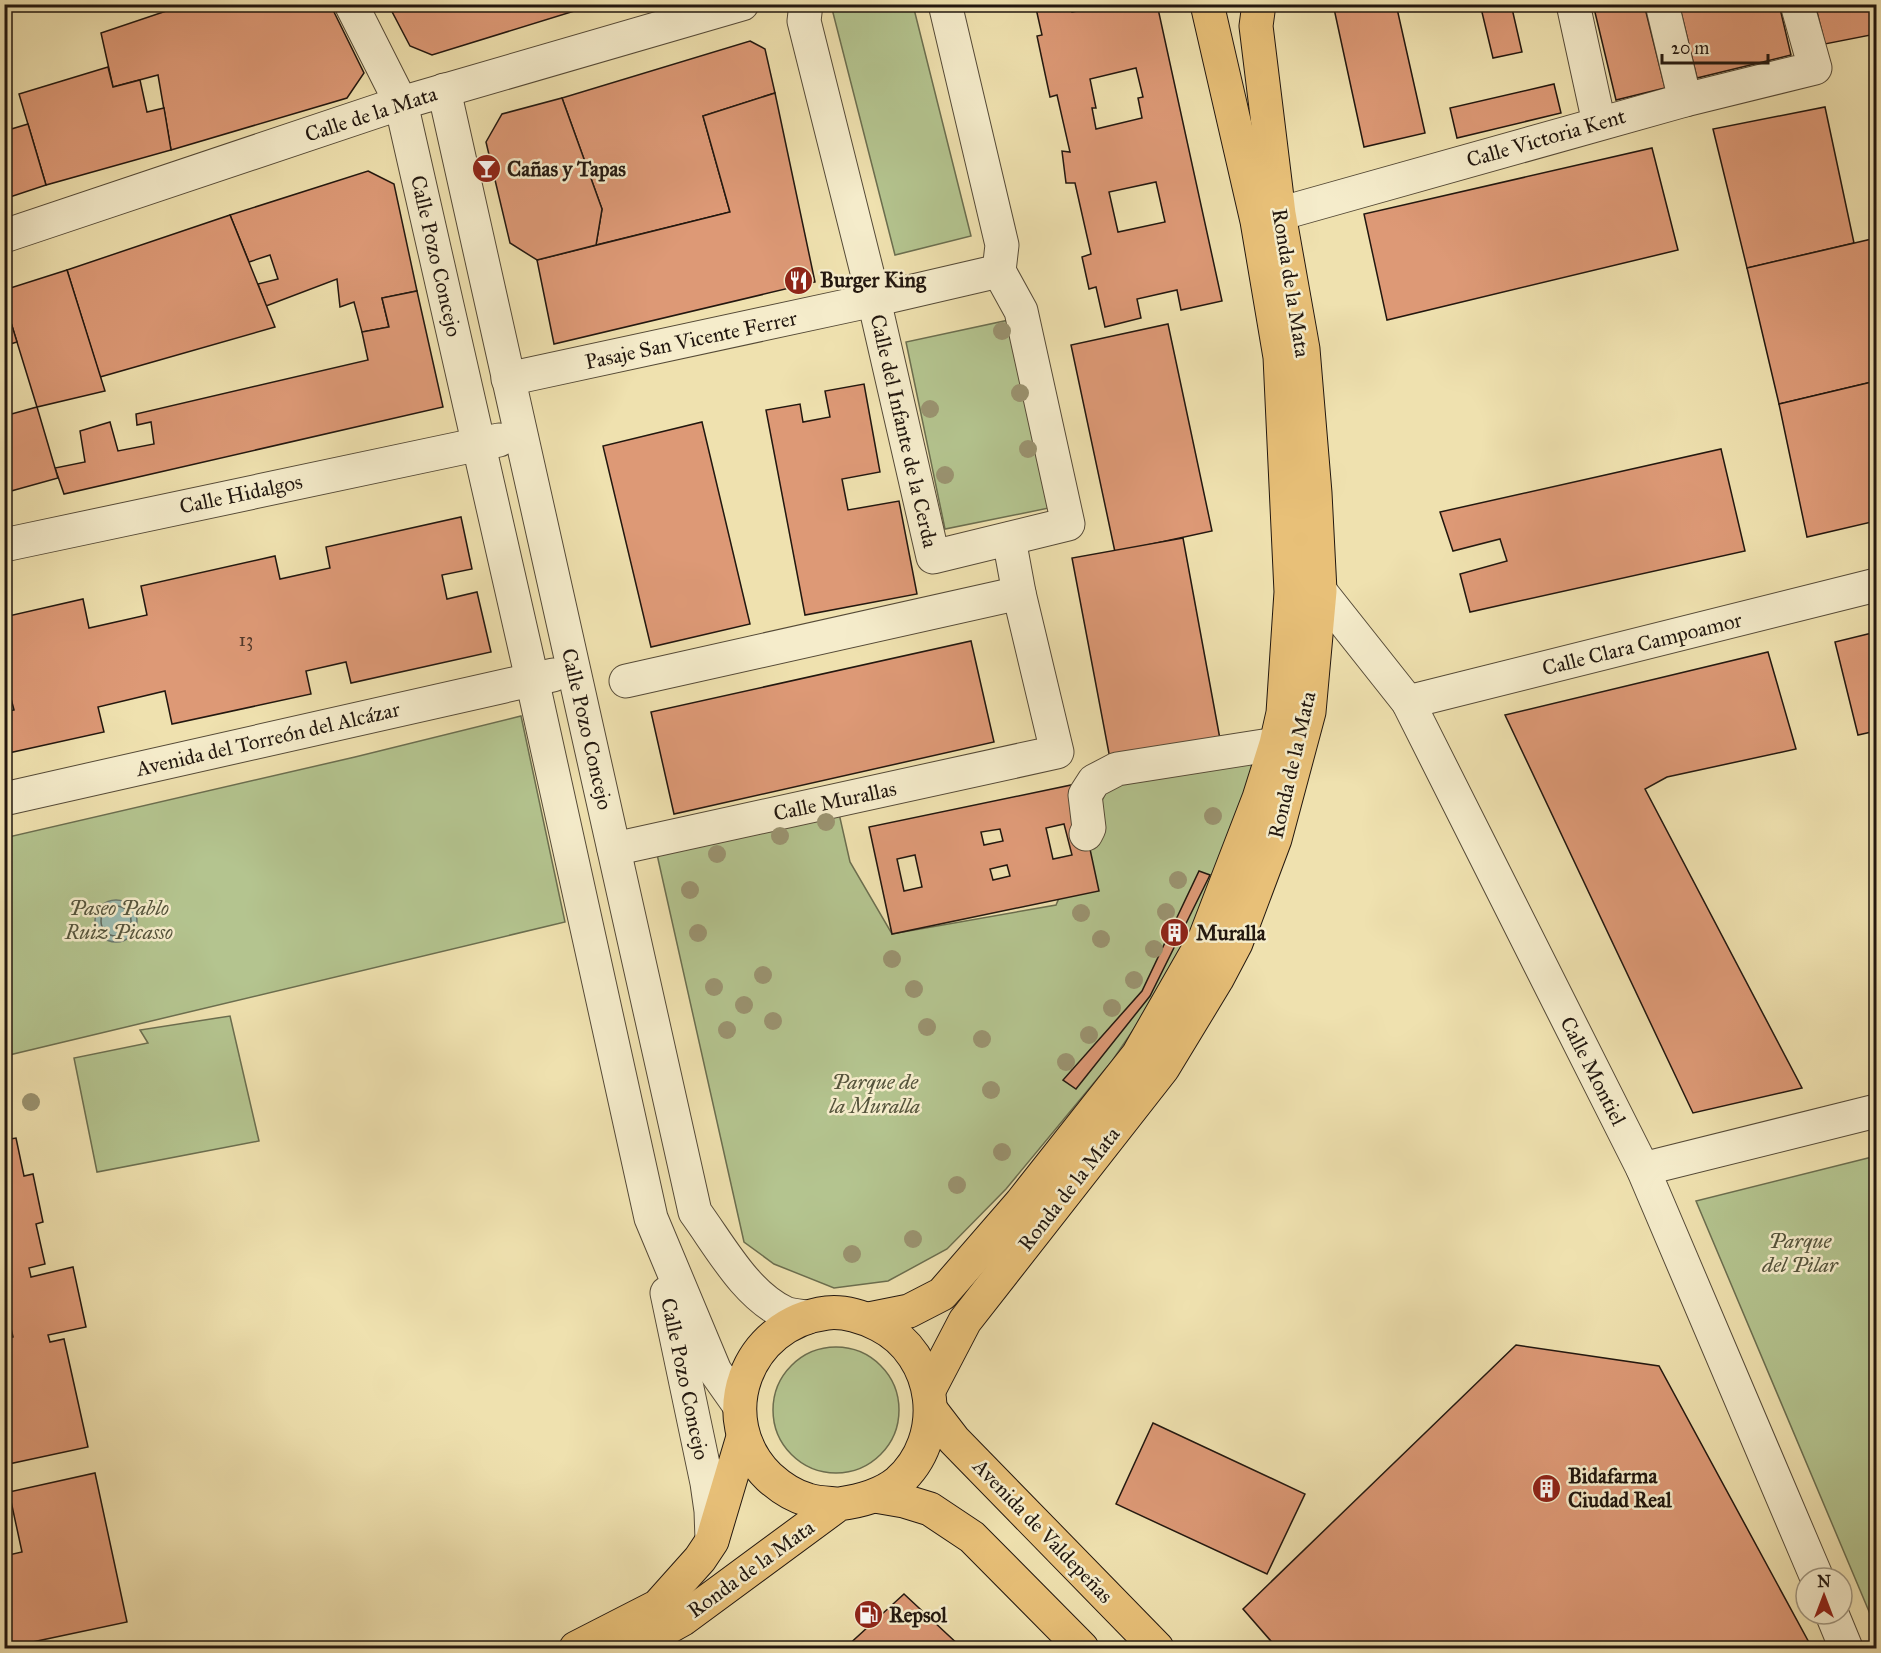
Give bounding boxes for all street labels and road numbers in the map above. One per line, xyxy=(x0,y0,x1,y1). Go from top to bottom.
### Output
street label: Calle de la Mata xyxy=(302,80,440,148)
street label: Calle Victoria Kent xyxy=(1464,103,1629,173)
street label: Calle Pozo Concejo xyxy=(405,173,467,339)
street label: Ronda de la Mata xyxy=(1266,207,1316,359)
street label: Pasaje San Vicente Ferrer xyxy=(582,305,800,375)
street label: Calle del Infante de la Cerda xyxy=(864,312,944,550)
street label: Calle Hidalgos xyxy=(177,468,305,520)
street label: Calle Clara Campoamor xyxy=(1539,607,1745,681)
street label: Calle Pozo Concejo xyxy=(556,646,618,812)
street label: Ronda de la Mata xyxy=(1262,689,1322,841)
street label: Avenida del Torreón del Alcázar xyxy=(133,696,403,782)
street label: Calle Murallas xyxy=(771,775,899,827)
street label: Calle Montiel xyxy=(1554,1012,1632,1130)
street label: Ronda de la Mata xyxy=(1012,1122,1126,1256)
street label: Calle Pozo Concejo xyxy=(655,1296,715,1463)
street label: Avenida de Valdepeñas xyxy=(967,1453,1119,1609)
street label: Ronda de la Mata xyxy=(683,1514,820,1624)

